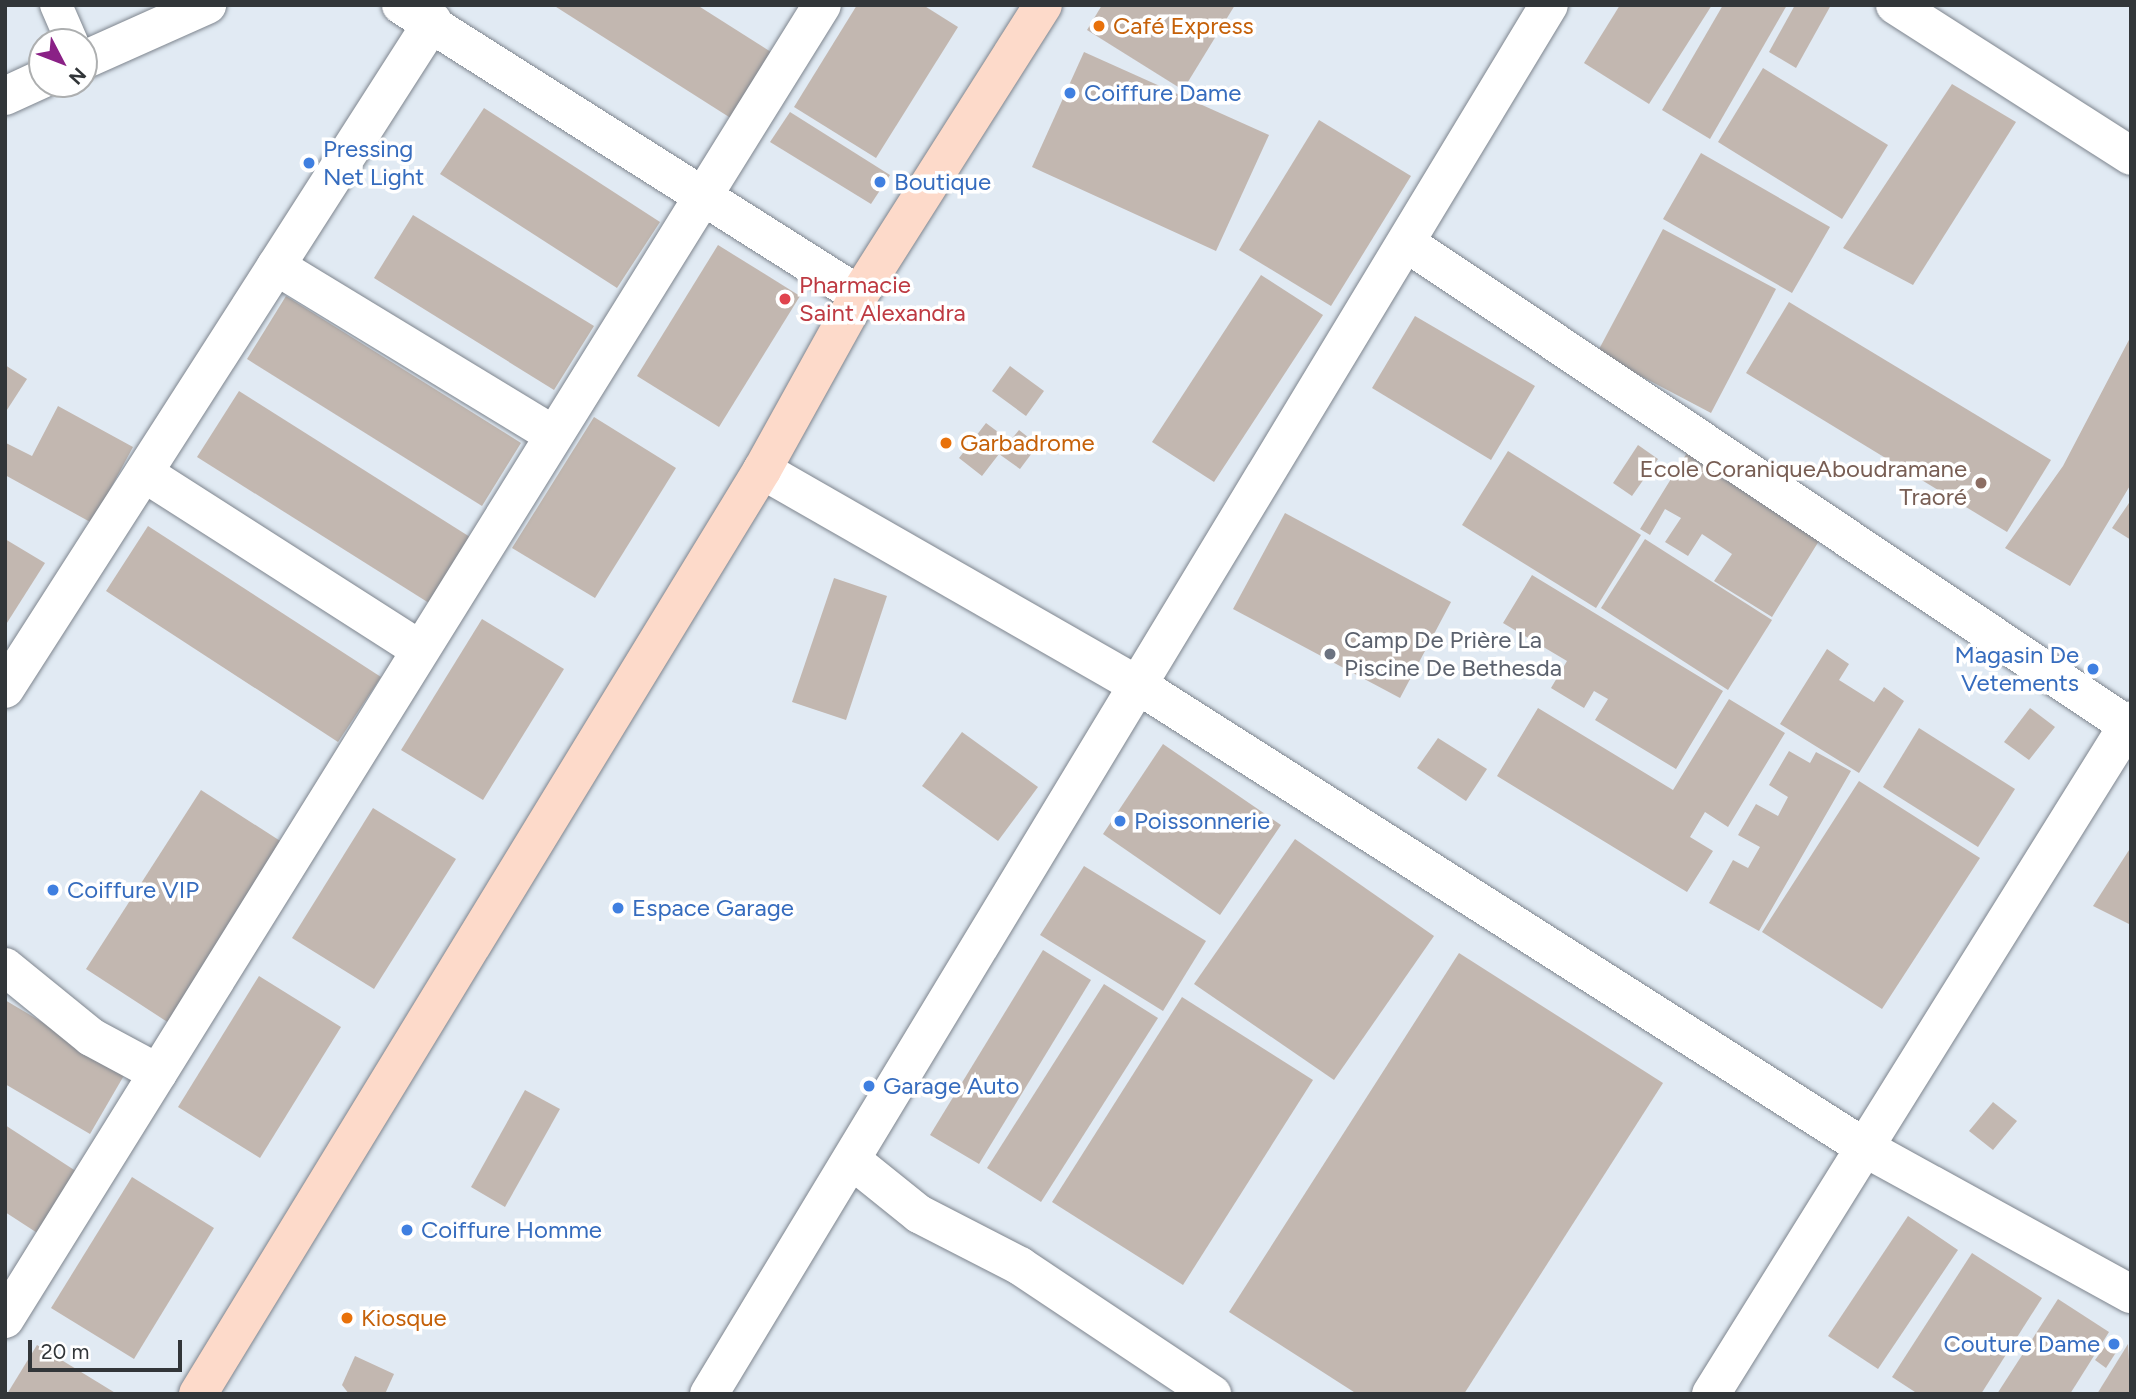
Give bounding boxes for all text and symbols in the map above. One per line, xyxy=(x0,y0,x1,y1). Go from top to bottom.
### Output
place label: Café Express xyxy=(1113,12,1254,40)
marker: Café Express xyxy=(1091,18,1107,34)
north arrow xyxy=(28,28,98,98)
text: N xyxy=(64,63,91,89)
place label: Coiffure Dame xyxy=(1084,79,1241,107)
marker: Coiffure Dame xyxy=(1062,85,1078,101)
place label: Pressing Net Light xyxy=(323,135,424,191)
marker: Pressing Net Light xyxy=(301,155,317,171)
place label: Boutique xyxy=(894,168,991,196)
marker: Boutique xyxy=(872,174,888,190)
place label: Pharmacie Saint Alexandra xyxy=(799,271,966,327)
marker: Pharmacie Saint Alexandra xyxy=(777,291,793,307)
place label: Garbadrome xyxy=(960,429,1095,457)
marker: Garbadrome xyxy=(938,435,954,451)
place label: Ecole CoraniqueAboudramane Traoré xyxy=(1639,455,1967,511)
marker: Ecole CoraniqueAboudramane Traoré xyxy=(1973,475,1989,491)
place label: Camp De Prière La Piscine De Bethesda xyxy=(1344,626,1562,682)
place label: Magasin De Vetements xyxy=(1954,641,2079,697)
marker: Camp De Prière La Piscine De Bethesda xyxy=(1322,646,1338,662)
marker: Magasin De Vetements xyxy=(2085,661,2101,677)
place label: Poissonnerie xyxy=(1134,807,1270,835)
marker: Poissonnerie xyxy=(1112,813,1128,829)
place label: Coiffure VIP xyxy=(67,876,199,904)
marker: Coiffure VIP xyxy=(45,882,61,898)
place label: Espace Garage xyxy=(632,894,794,922)
marker: Espace Garage xyxy=(610,900,626,916)
place label: Garage Auto xyxy=(883,1072,1020,1100)
marker: Garage Auto xyxy=(861,1078,877,1094)
place label: Coiffure Homme xyxy=(421,1216,602,1244)
marker: Coiffure Homme xyxy=(399,1222,415,1238)
place label: Kiosque xyxy=(361,1304,447,1332)
marker: Kiosque xyxy=(339,1310,355,1326)
scale bar xyxy=(32,1326,186,1370)
place label: Couture Dame xyxy=(1943,1330,2100,1358)
marker: Couture Dame xyxy=(2106,1336,2122,1352)
text: 20 m xyxy=(41,1339,89,1364)

